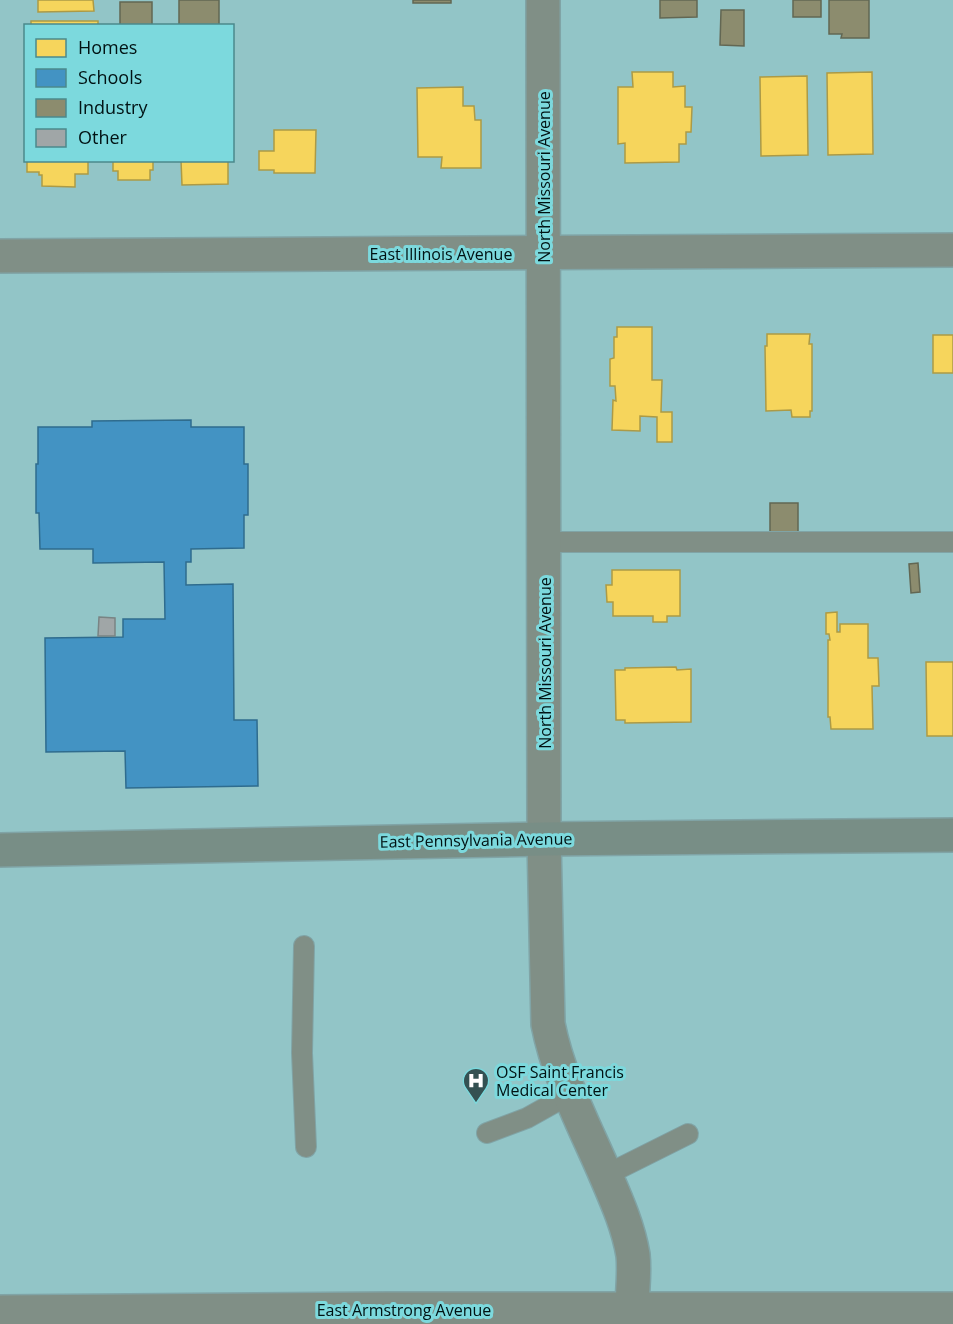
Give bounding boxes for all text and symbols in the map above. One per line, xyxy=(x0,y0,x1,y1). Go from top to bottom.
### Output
legend xyxy=(24,24,234,162)
text: Homes xyxy=(78,35,137,59)
text: Schools xyxy=(78,65,142,89)
street label: North Missouri Avenue xyxy=(533,91,555,263)
text: Industry xyxy=(78,95,148,119)
text: Other xyxy=(78,125,128,149)
street label: East Illinois Avenue xyxy=(370,243,512,265)
street label: North Missouri Avenue xyxy=(534,577,556,749)
street label: East Pennsylvania Avenue xyxy=(379,827,573,853)
place label: OSF Saint Francis Medical Center xyxy=(496,1061,624,1101)
hospital icon: OSF Saint Francis Medical Center xyxy=(461,1066,491,1104)
street label: East Armstrong Avenue xyxy=(317,1299,491,1321)

